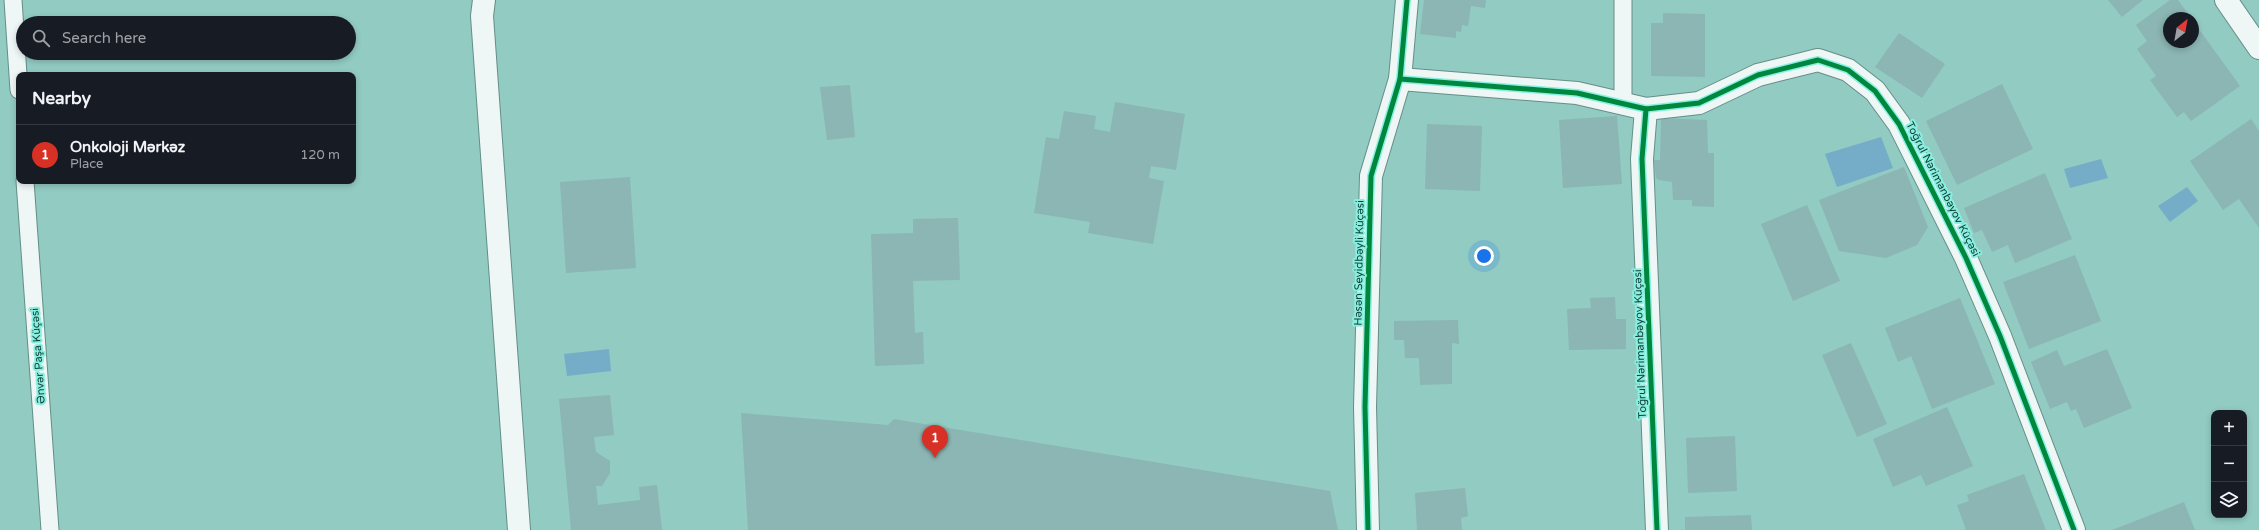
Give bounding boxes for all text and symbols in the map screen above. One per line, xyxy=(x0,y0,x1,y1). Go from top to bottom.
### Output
north arrow xyxy=(2163,12,2199,48)
search box xyxy=(16,16,356,60)
icon: search xyxy=(30,27,52,49)
text: Search here xyxy=(62,29,146,47)
text: Nearby xyxy=(32,88,91,109)
street label: Toğrul Nərimanbəyov Küçəsi xyxy=(1903,120,1983,258)
text: Onkoloji Mərkəz xyxy=(70,138,185,156)
text: 1 xyxy=(41,147,49,163)
text: 120 m xyxy=(300,147,340,163)
text: Place xyxy=(70,156,103,172)
street label: Həsən Seyidbəyli Küçəsi xyxy=(1351,200,1367,326)
your location xyxy=(1474,246,1494,266)
street label: Toğrul Nərimanbəyov Küçəsi xyxy=(1631,269,1649,419)
street label: Ənvər Paşa Küçəsi xyxy=(28,308,48,404)
map controls xyxy=(2211,410,2247,518)
button: + xyxy=(2211,410,2247,446)
pin: 1 xyxy=(922,425,948,458)
button: − xyxy=(2211,446,2247,482)
button: layers xyxy=(2211,482,2247,518)

